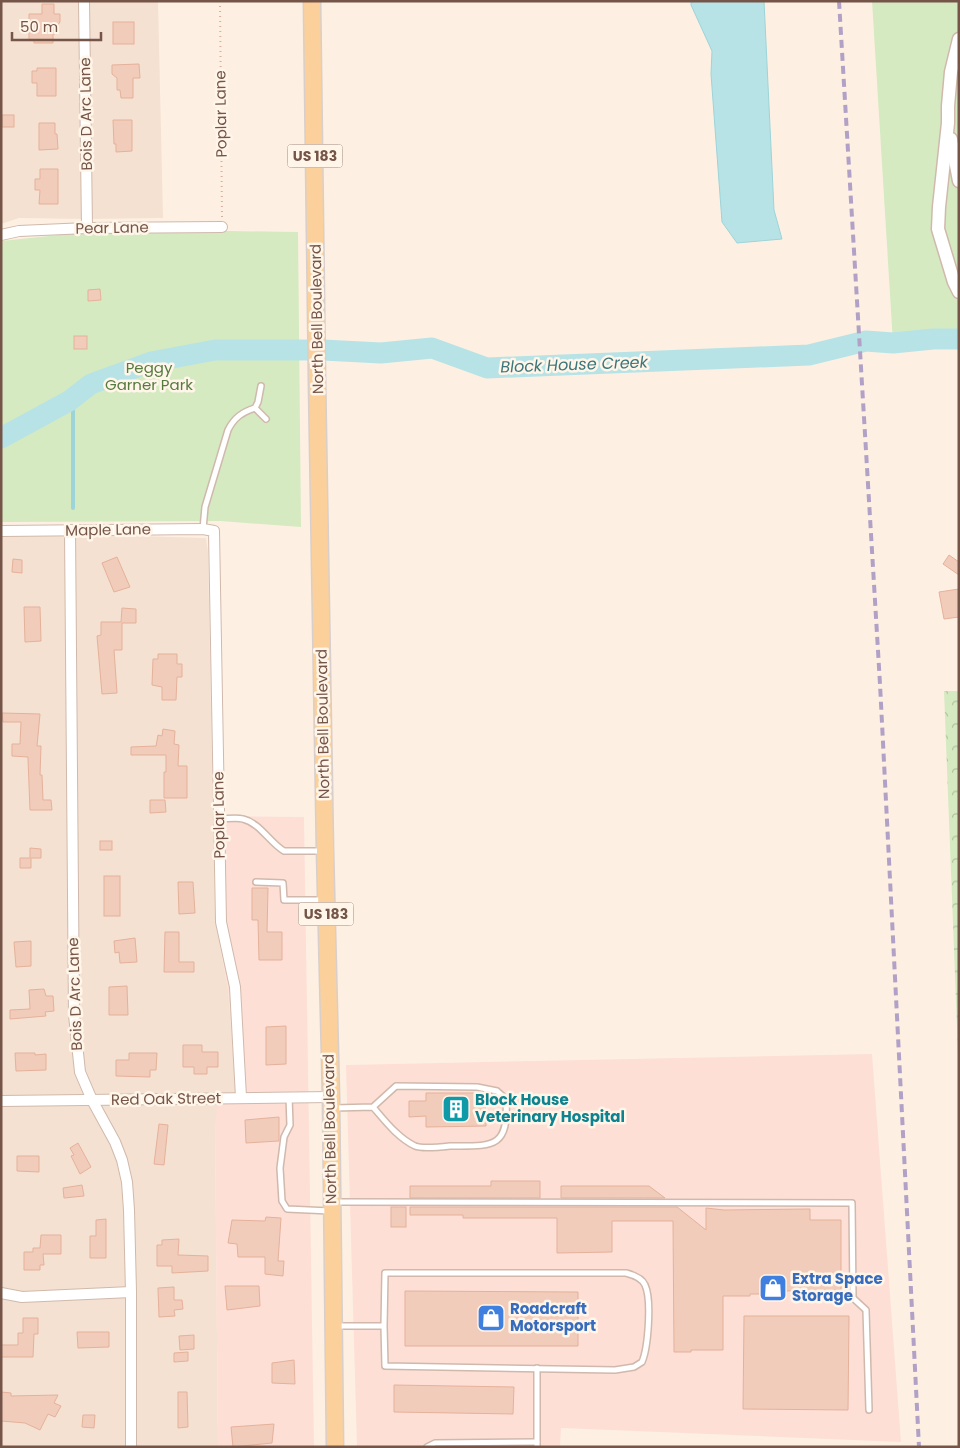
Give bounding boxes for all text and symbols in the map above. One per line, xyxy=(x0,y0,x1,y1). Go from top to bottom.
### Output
scale bar xyxy=(12,10,101,42)
text: 50 m xyxy=(20,16,58,37)
street label: Bois D Arc Lane xyxy=(74,57,97,171)
street label: Poplar Lane xyxy=(209,70,232,158)
road number: US 183 xyxy=(288,144,342,168)
street label: Pear Lane xyxy=(75,216,149,239)
street label: North Bell Boulevard xyxy=(305,244,328,394)
water label: Block House Creek xyxy=(500,350,649,379)
park label: Peggy Garner Park xyxy=(105,357,193,395)
street label: Maple Lane xyxy=(65,518,151,541)
street label: North Bell Boulevard xyxy=(311,649,334,799)
street label: Poplar Lane xyxy=(207,771,230,859)
road number: US 183 xyxy=(298,902,354,926)
street label: Bois D Arc Lane xyxy=(62,937,87,1051)
street label: North Bell Boulevard xyxy=(318,1054,341,1204)
street label: Red Oak Street xyxy=(111,1087,221,1110)
place label: Block House Veterinary Hospital xyxy=(475,1089,625,1127)
building icon: Block House Veterinary Hospital xyxy=(441,1094,471,1124)
place label: Extra Space Storage xyxy=(792,1268,883,1306)
shop icon: Extra Space Storage xyxy=(758,1273,788,1303)
place label: Roadcraft Motorsport xyxy=(510,1298,596,1336)
shop icon: Roadcraft Motorsport xyxy=(476,1303,506,1333)

